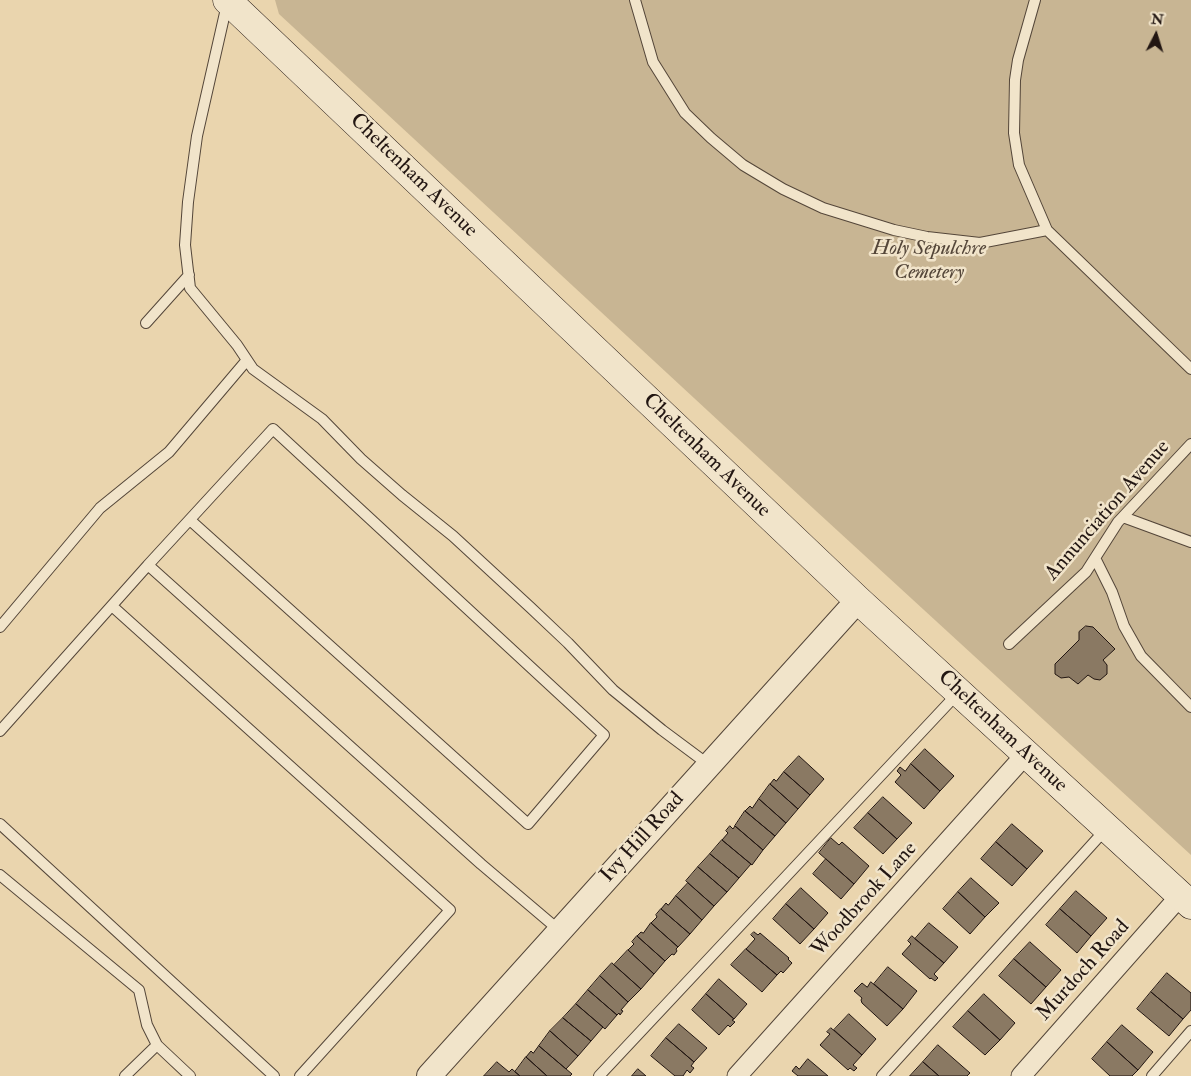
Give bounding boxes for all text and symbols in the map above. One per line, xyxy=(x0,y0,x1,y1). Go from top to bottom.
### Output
north arrow xyxy=(1131,10,1181,60)
text: N xyxy=(1150,11,1164,29)
street label: Cheltenham Avenue xyxy=(344,109,482,243)
park label: Holy Sepulchre Cemetery xyxy=(872,236,986,286)
street label: Cheltenham Avenue xyxy=(637,389,775,523)
street label: Annunciation Avenue xyxy=(1040,436,1176,586)
street label: Cheltenham Avenue xyxy=(932,666,1072,798)
street label: Ivy Hill Road xyxy=(596,788,690,888)
street label: Woodbrook Lane xyxy=(807,837,923,963)
street label: Murdoch Road xyxy=(1032,915,1136,1027)

